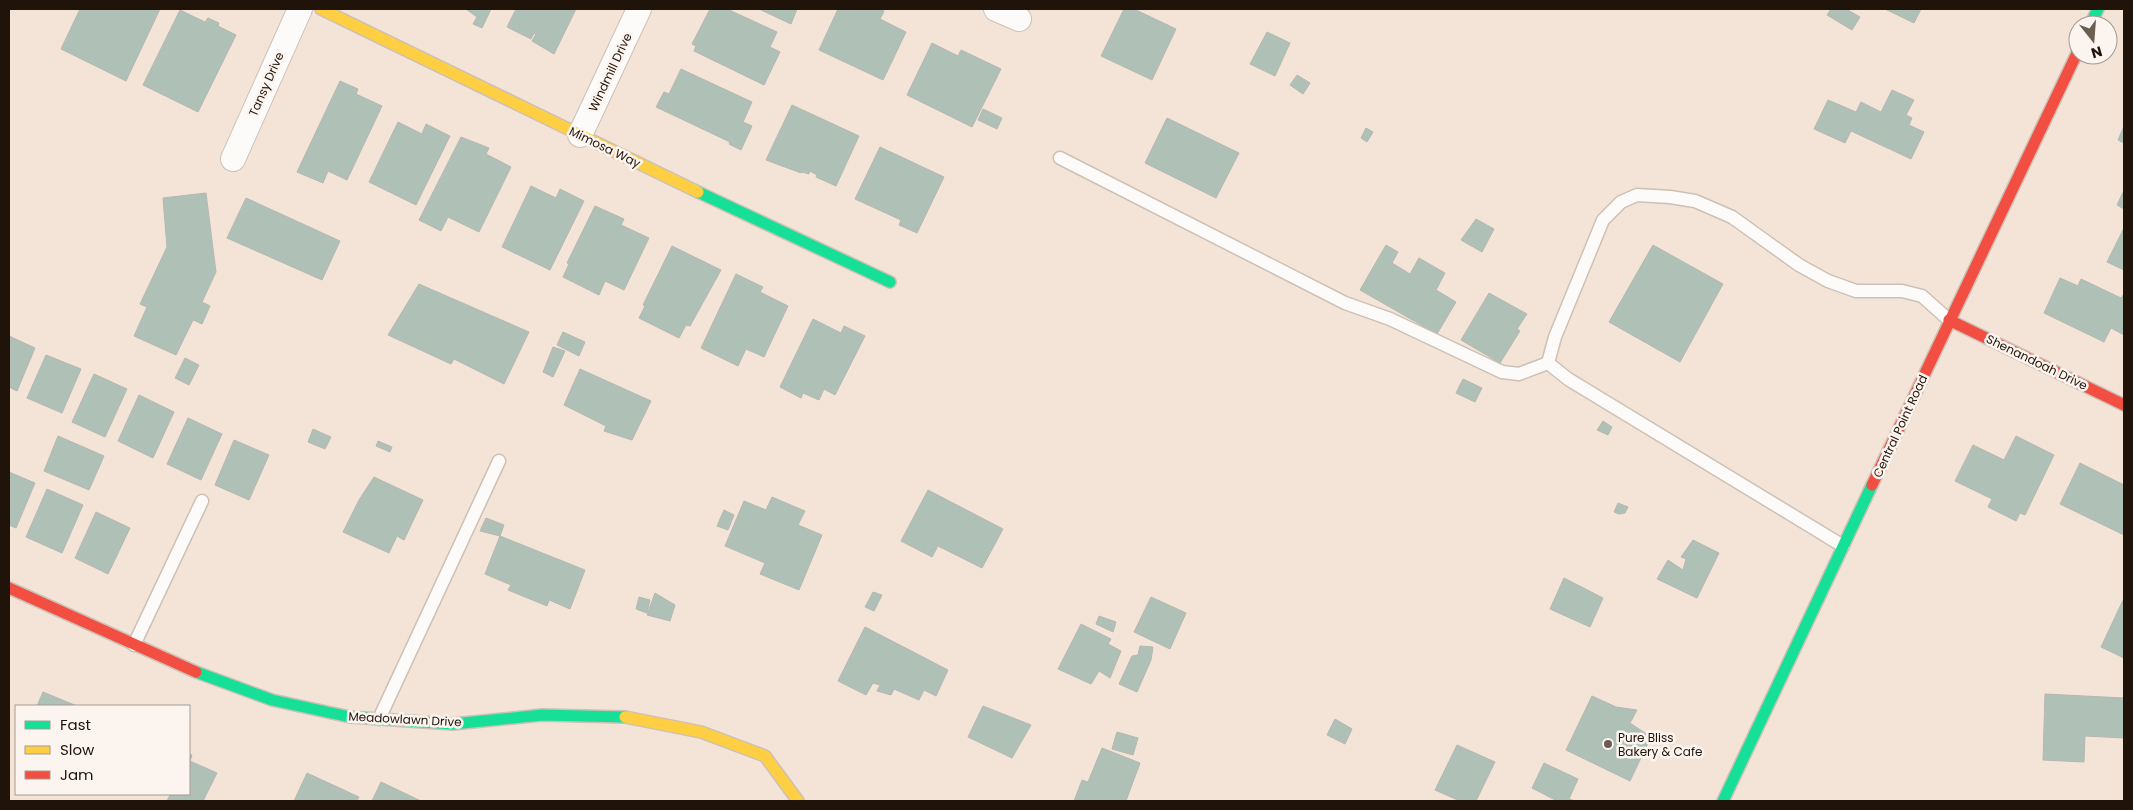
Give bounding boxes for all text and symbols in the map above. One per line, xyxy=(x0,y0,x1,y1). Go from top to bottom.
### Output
north arrow xyxy=(2068,15,2118,65)
street label: Windmill Drive xyxy=(584,30,636,114)
text: N xyxy=(2089,41,2105,64)
street label: Tansy Drive xyxy=(244,49,288,119)
street label: Mimosa Way xyxy=(566,122,644,172)
street label: Shenandoah Drive xyxy=(1984,330,2090,394)
street label: Central Point Road xyxy=(1869,372,1931,480)
legend xyxy=(15,705,190,795)
street label: Meadowlawn Drive xyxy=(348,708,462,730)
text: Fast xyxy=(60,714,91,735)
place label: Pure Bliss Bakery & Cafe xyxy=(1618,729,1702,760)
marker: Pure Bliss Bakery & Cafe xyxy=(1602,738,1614,750)
text: Slow xyxy=(60,739,95,760)
text: Jam xyxy=(60,764,94,785)

